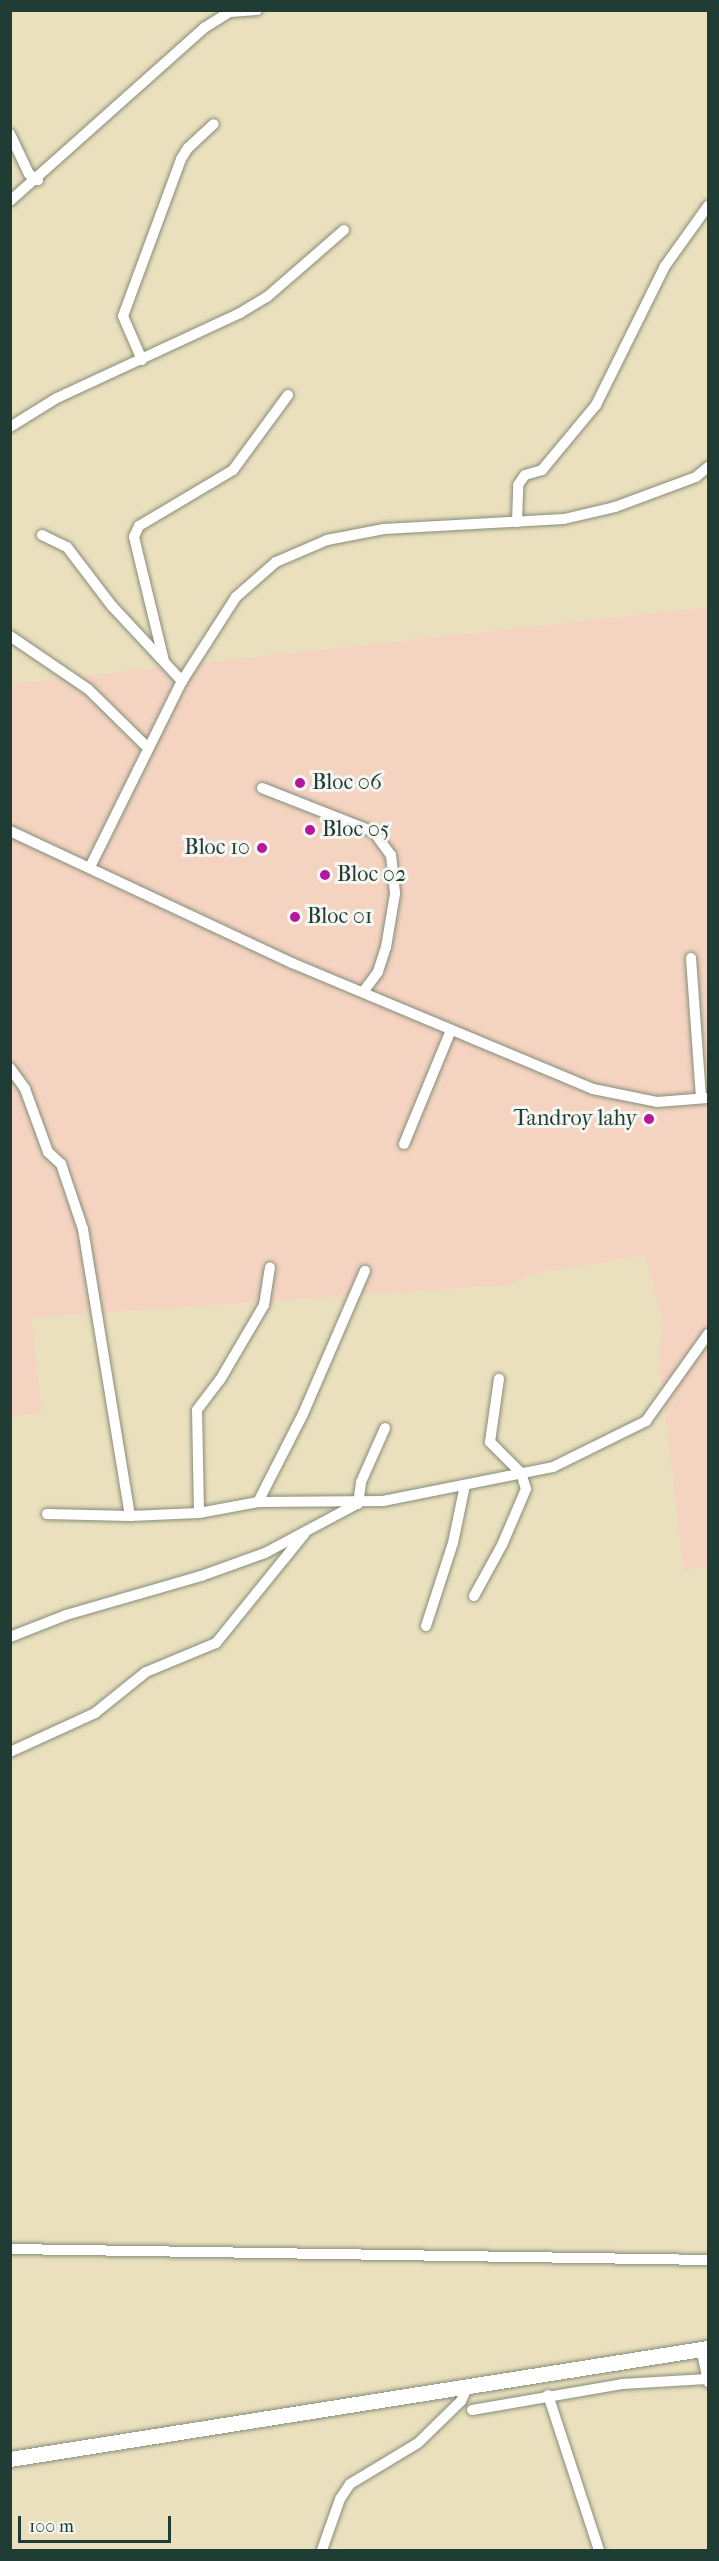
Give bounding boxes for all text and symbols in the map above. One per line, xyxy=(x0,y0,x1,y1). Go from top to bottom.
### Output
place label: Bloc 06 xyxy=(312,770,382,796)
marker: Bloc 06 xyxy=(293,776,307,790)
place label: Bloc 05 xyxy=(322,817,389,843)
marker: Bloc 05 xyxy=(303,823,317,837)
place label: Bloc 10 xyxy=(184,835,250,861)
marker: Bloc 10 xyxy=(255,841,269,855)
place label: Bloc 02 xyxy=(337,862,406,888)
marker: Bloc 02 xyxy=(318,868,332,882)
place label: Bloc 01 xyxy=(307,904,373,930)
marker: Bloc 01 xyxy=(288,910,302,924)
place label: Tandroy lahy xyxy=(514,1106,637,1132)
marker: Tandroy lahy xyxy=(642,1112,656,1126)
scale bar xyxy=(21,2504,174,2542)
text: 100 m xyxy=(29,2516,74,2537)

